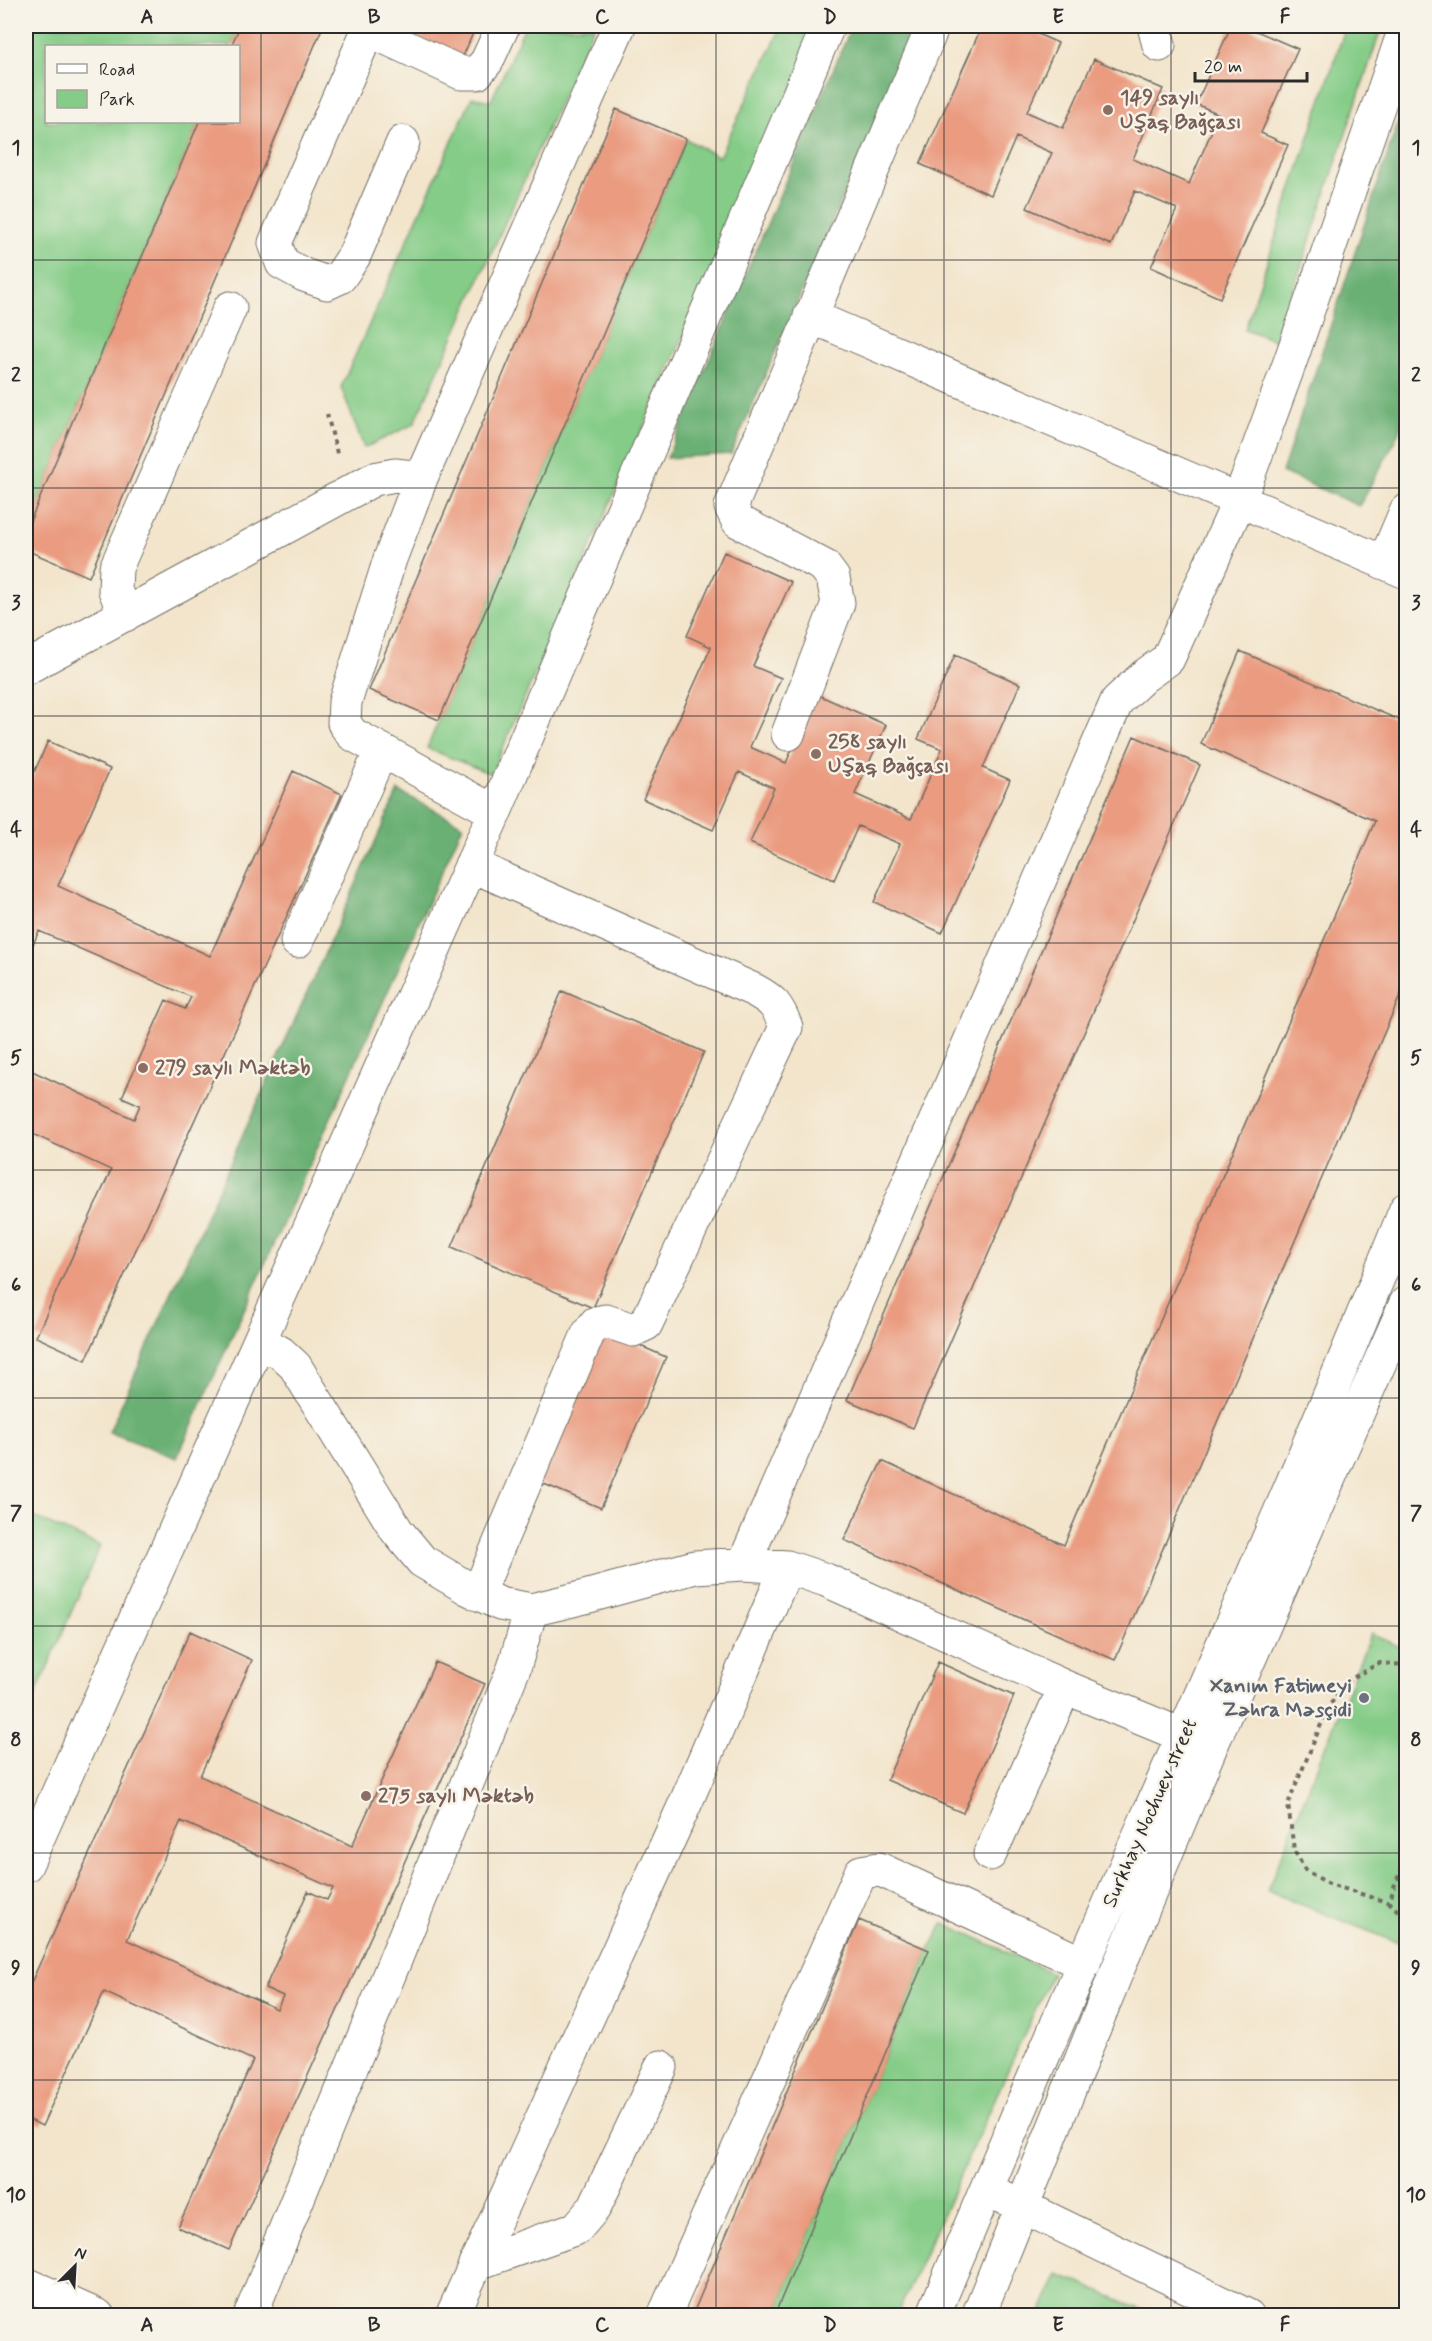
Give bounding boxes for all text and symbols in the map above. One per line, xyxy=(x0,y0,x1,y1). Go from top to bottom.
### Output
text: A xyxy=(140,4,154,31)
text: B xyxy=(368,4,381,31)
text: C xyxy=(595,4,610,31)
text: D xyxy=(823,4,837,31)
text: E xyxy=(1052,4,1064,31)
text: F xyxy=(1280,4,1291,31)
legend xyxy=(45,45,240,123)
scale bar xyxy=(1195,45,1308,83)
text: 20 m xyxy=(1204,55,1242,79)
text: Road xyxy=(99,58,135,82)
place label: 149 saylı Uşaq Bağçası xyxy=(1120,84,1242,136)
text: Park xyxy=(99,88,135,112)
marker: 149 saylı Uşaq Bağçası xyxy=(1101,103,1115,117)
text: 1 xyxy=(12,135,20,162)
text: 1 xyxy=(1412,135,1420,162)
text: 2 xyxy=(11,362,21,389)
text: 2 xyxy=(1411,362,1421,389)
text: 3 xyxy=(11,590,21,617)
text: 3 xyxy=(1411,590,1421,617)
place label: 258 saylı Uşaq Bağçası xyxy=(828,728,950,780)
marker: 258 saylı Uşaq Bağçası xyxy=(809,747,823,761)
text: 4 xyxy=(10,817,22,844)
text: 4 xyxy=(1410,817,1422,844)
text: 5 xyxy=(10,1045,22,1072)
text: 5 xyxy=(1410,1045,1422,1072)
place label: 279 saylı Məktəb xyxy=(155,1054,310,1082)
marker: 279 saylı Məktəb xyxy=(136,1061,150,1075)
text: 6 xyxy=(11,1272,21,1299)
text: 6 xyxy=(1411,1272,1421,1299)
text: 7 xyxy=(10,1500,22,1527)
text: 7 xyxy=(1410,1500,1422,1527)
place label: Xanım Fatimeyi Zəhra Məsçidi xyxy=(1210,1672,1352,1724)
marker: Xanım Fatimeyi Zəhra Məsçidi xyxy=(1357,1691,1371,1705)
street label: Surkhay Nochuev street xyxy=(1096,1714,1204,1912)
text: 8 xyxy=(10,1727,22,1754)
text: 8 xyxy=(1410,1727,1422,1754)
place label: 275 saylı Məktəb xyxy=(378,1782,534,1810)
marker: 275 saylı Məktəb xyxy=(359,1789,373,1803)
text: 9 xyxy=(11,1955,21,1982)
text: 9 xyxy=(1411,1955,1421,1982)
text: 10 xyxy=(6,2182,26,2209)
text: 10 xyxy=(1406,2182,1426,2209)
north arrow xyxy=(45,2236,105,2296)
text: N xyxy=(71,2242,90,2265)
text: A xyxy=(140,2312,154,2339)
text: B xyxy=(368,2312,381,2339)
text: C xyxy=(595,2312,610,2339)
text: D xyxy=(823,2312,837,2339)
text: E xyxy=(1052,2312,1064,2339)
text: F xyxy=(1280,2312,1291,2339)

